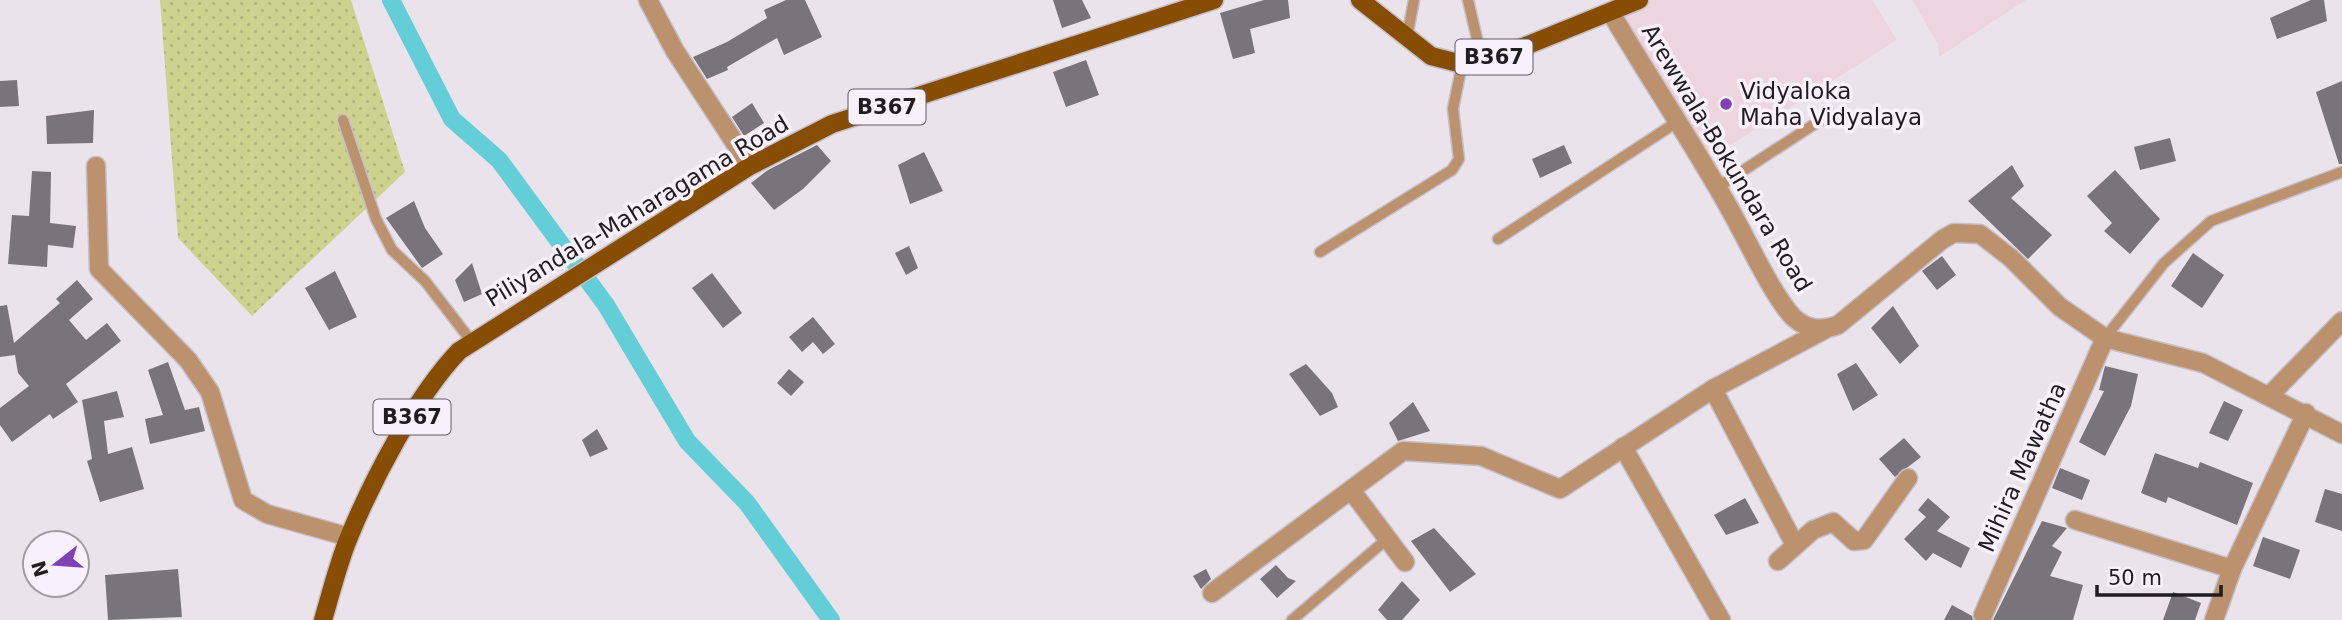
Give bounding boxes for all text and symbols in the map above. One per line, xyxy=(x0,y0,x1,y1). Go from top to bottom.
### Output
street label: Arewwala-Bokundara Road xyxy=(1637,20,1817,296)
road number: B367 xyxy=(1456,40,1532,74)
place label: Vidyaloka Maha Vidyalaya xyxy=(1740,78,1922,130)
road number: B367 xyxy=(848,90,926,124)
marker: Vidyaloka Maha Vidyalaya xyxy=(1718,96,1734,112)
street label: Piliyandala-Maharagama Road xyxy=(481,110,793,312)
street label: Mihira Mawatha xyxy=(1973,378,2071,556)
road number: B367 xyxy=(374,400,450,434)
north arrow xyxy=(21,529,91,599)
scale bar xyxy=(2097,554,2221,598)
text: N xyxy=(27,558,53,580)
text: 50 m xyxy=(2108,566,2162,590)

